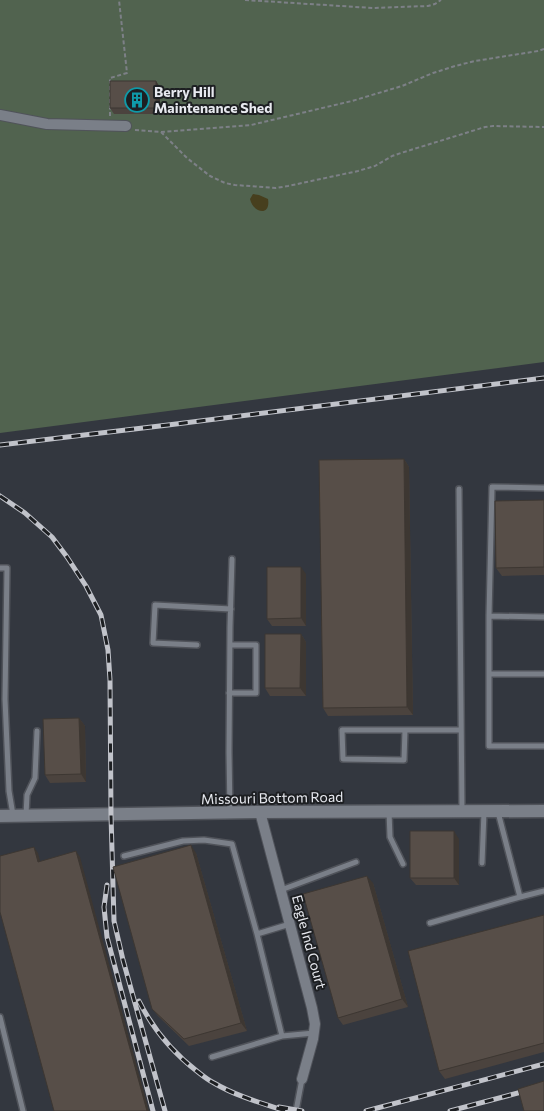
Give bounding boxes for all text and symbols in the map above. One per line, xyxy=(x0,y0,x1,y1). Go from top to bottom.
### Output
place label: Berry Hill Maintenance Shed xyxy=(154,83,272,116)
building icon: Berry Hill Maintenance Shed xyxy=(124,87,150,113)
street label: Missouri Bottom Road xyxy=(201,788,343,807)
street label: Eagle Ind Court xyxy=(289,893,330,991)

